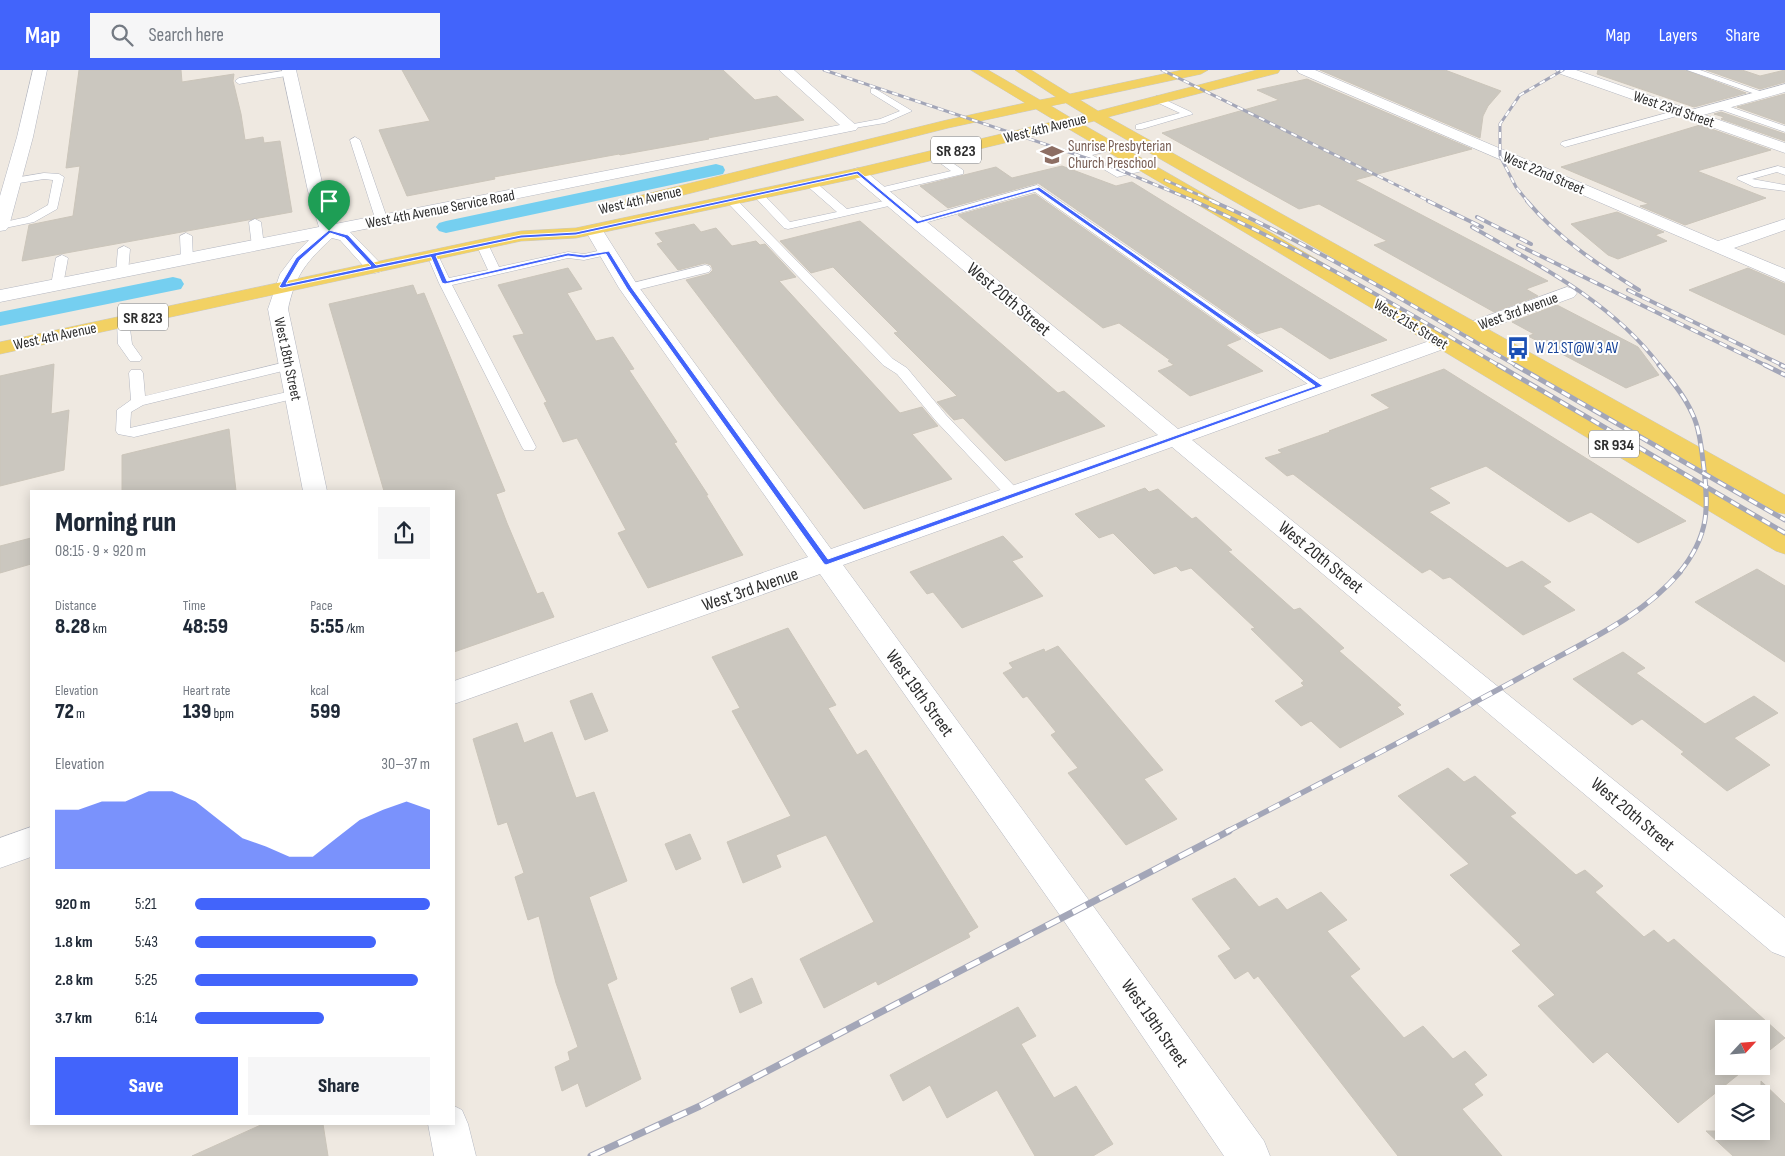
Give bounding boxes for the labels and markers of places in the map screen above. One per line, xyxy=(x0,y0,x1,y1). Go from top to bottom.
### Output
place label: Sunrise Presbyterian Church Preschool xyxy=(1068,137,1172,173)
school or university icon: Sunrise Presbyterian Church Preschool xyxy=(1039,142,1065,168)
pin xyxy=(308,180,350,231)
bus stop icon: W 21 ST@W 3 AV xyxy=(1505,335,1531,361)
place label: W 21 ST@W 3 AV xyxy=(1535,339,1618,358)

